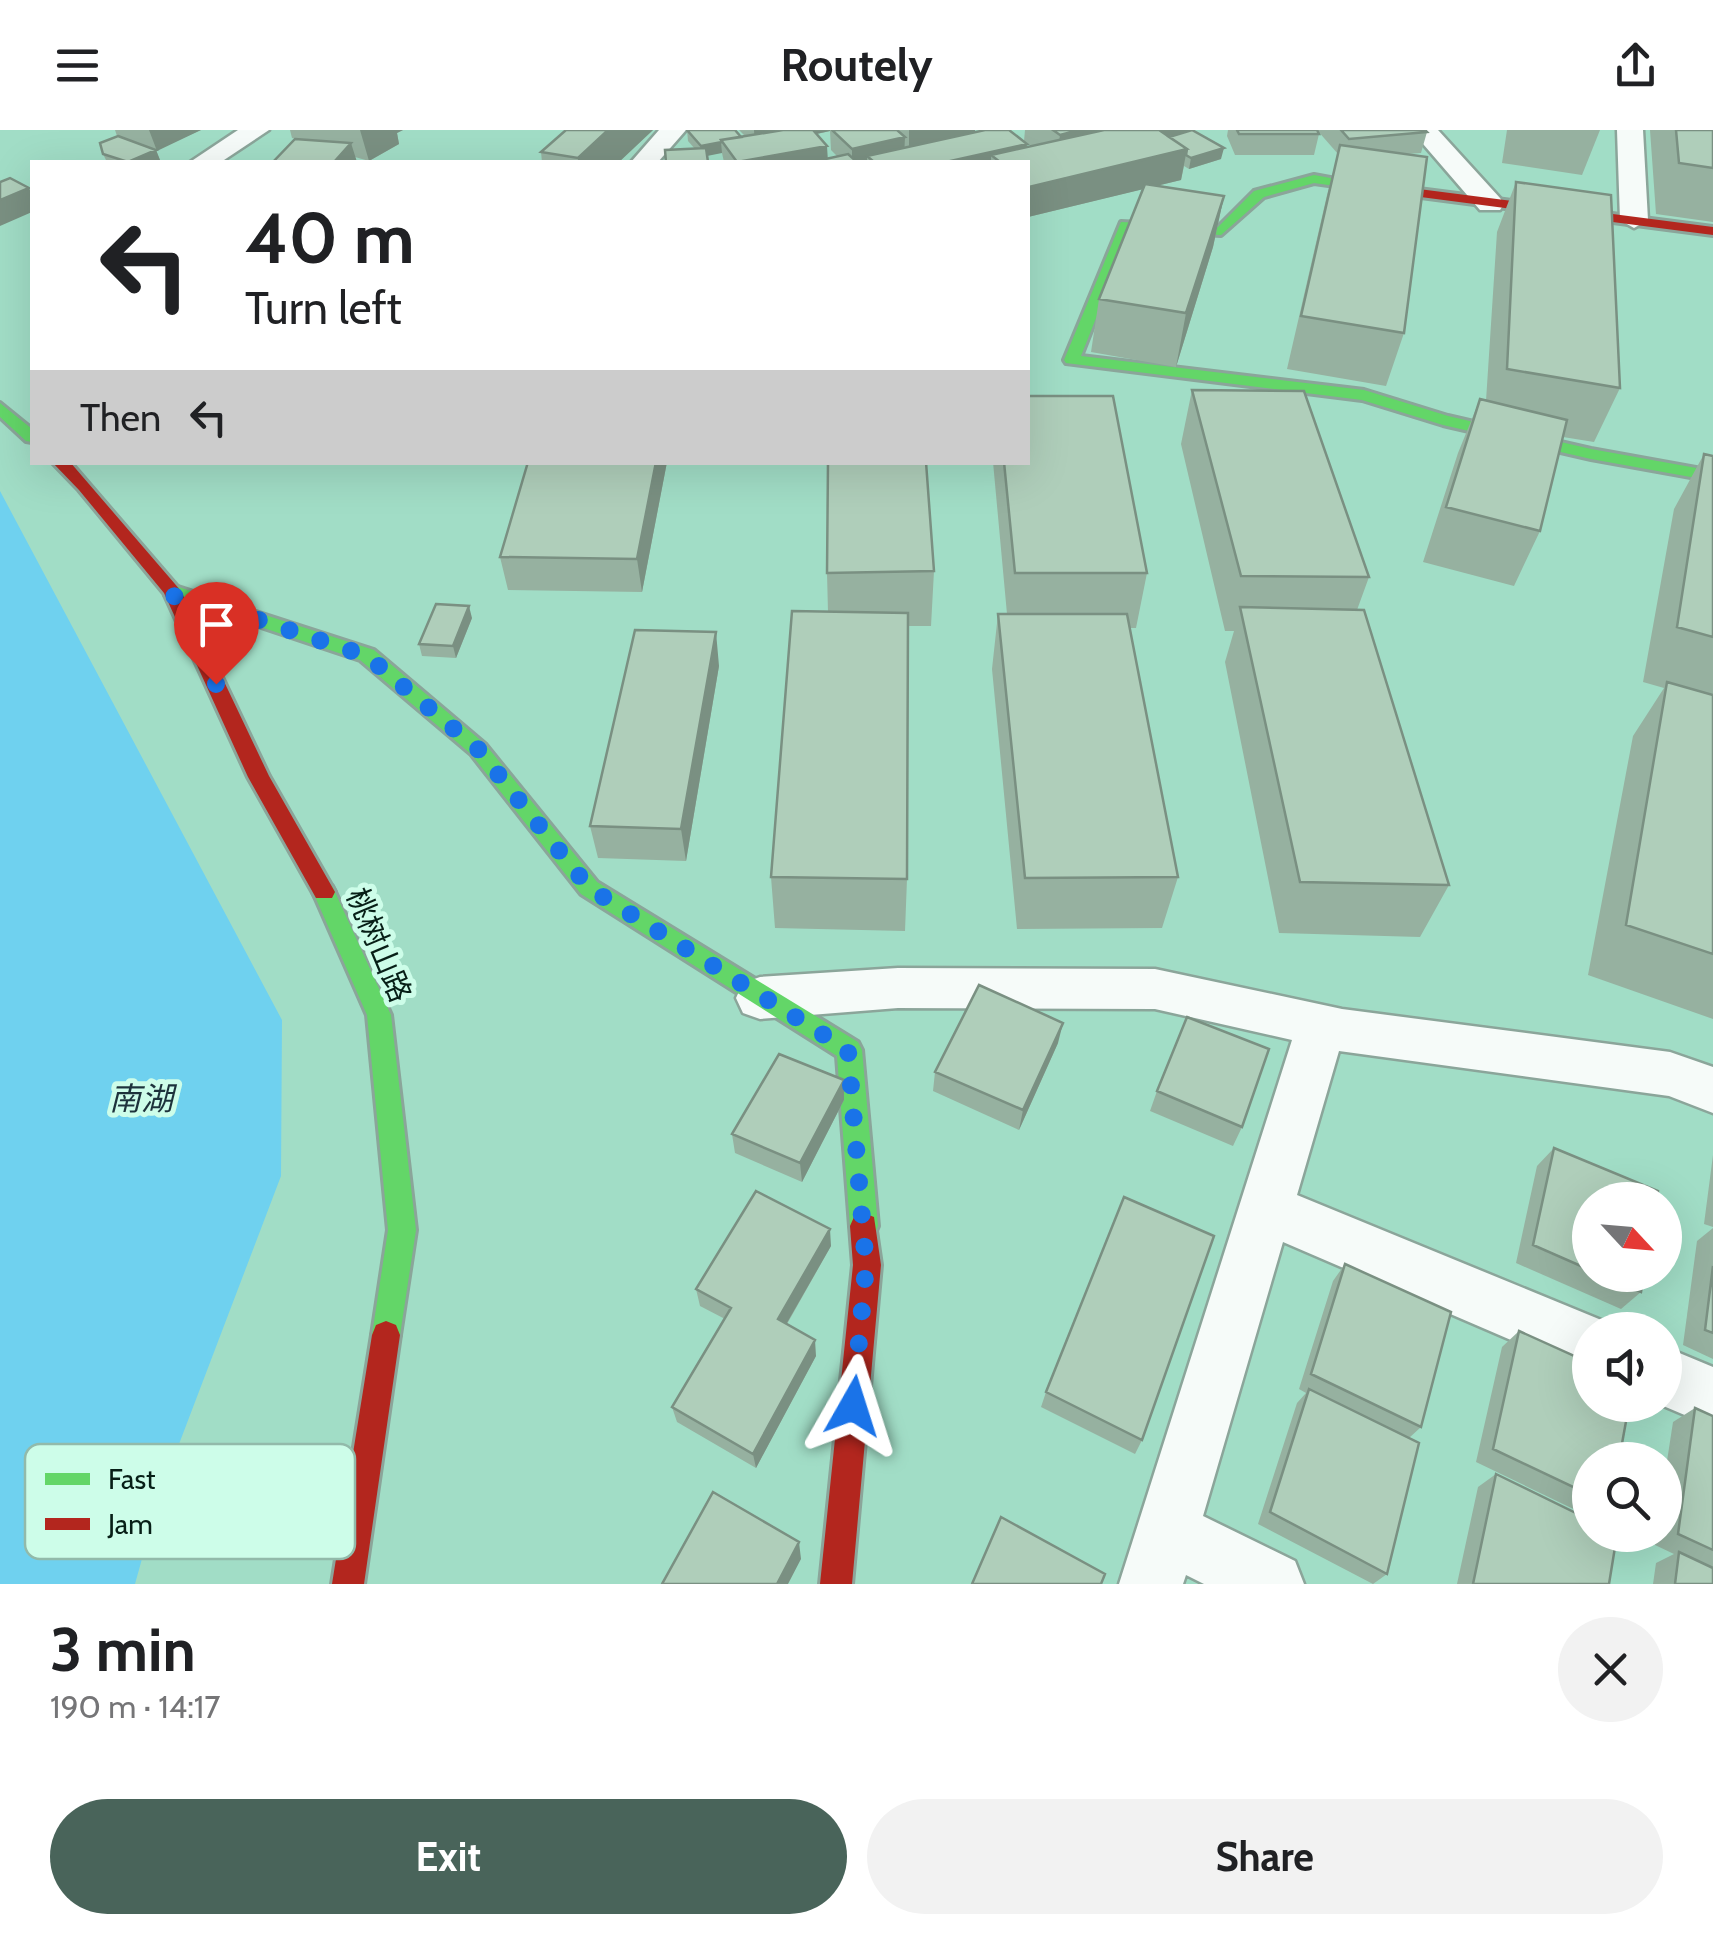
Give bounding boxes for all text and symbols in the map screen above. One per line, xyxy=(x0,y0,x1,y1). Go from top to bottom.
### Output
icon: menu xyxy=(50,38,105,93)
text: Routely xyxy=(780,38,933,92)
icon: share xyxy=(1608,38,1663,93)
text: 40 m xyxy=(245,195,414,281)
icon: left xyxy=(80,200,210,330)
text: Turn left xyxy=(245,281,402,335)
icon: left xyxy=(181,390,236,445)
text: Then xyxy=(80,394,161,441)
pin xyxy=(174,582,259,685)
icon: arrive xyxy=(189,597,244,652)
street label: 桃树山路 xyxy=(339,883,419,1007)
water label: 南湖 xyxy=(109,1079,178,1118)
north arrow xyxy=(1572,1182,1682,1292)
map controls xyxy=(1572,1182,1682,1552)
button: sound xyxy=(1572,1312,1682,1422)
position arrow xyxy=(801,1354,905,1458)
button: search xyxy=(1572,1442,1682,1552)
legend xyxy=(25,1444,355,1559)
text: Fast xyxy=(108,1462,156,1496)
text: Jam xyxy=(107,1507,153,1541)
text: 3 min xyxy=(50,1613,196,1686)
button: close xyxy=(1558,1617,1663,1722)
text: 190 m · 14:17 xyxy=(50,1687,220,1726)
button: Exit xyxy=(50,1799,847,1914)
button: Share xyxy=(867,1799,1663,1914)

